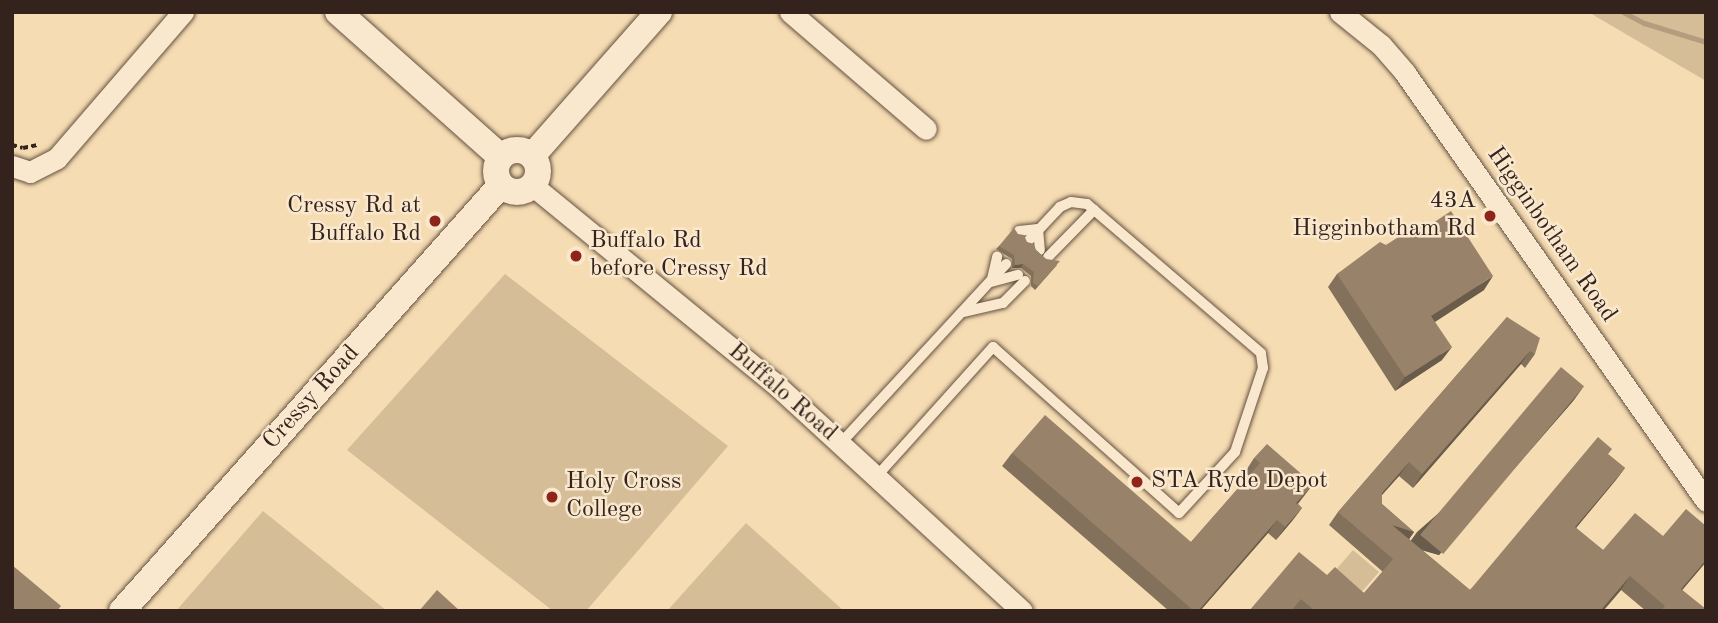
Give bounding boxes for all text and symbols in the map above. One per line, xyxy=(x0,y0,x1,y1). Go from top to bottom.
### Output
street label: Higginbotham Road xyxy=(1480,142,1622,328)
place label: 43A Higginbotham Rd xyxy=(1292,188,1476,244)
place label: Cressy Rd at Buffalo Rd xyxy=(287,193,421,249)
marker: 43A Higginbotham Rd xyxy=(1482,208,1498,224)
marker: Cressy Rd at Buffalo Rd xyxy=(427,213,443,229)
place label: Buffalo Rd before Cressy Rd xyxy=(590,228,768,284)
marker: Buffalo Rd before Cressy Rd xyxy=(568,248,584,264)
street label: Buffalo Road xyxy=(721,338,843,448)
street label: Cressy Road xyxy=(258,340,366,456)
place label: STA Ryde Depot xyxy=(1151,468,1328,496)
place label: Holy Cross College xyxy=(566,469,681,525)
marker: STA Ryde Depot xyxy=(1129,474,1145,490)
marker: Holy Cross College xyxy=(544,489,560,505)

